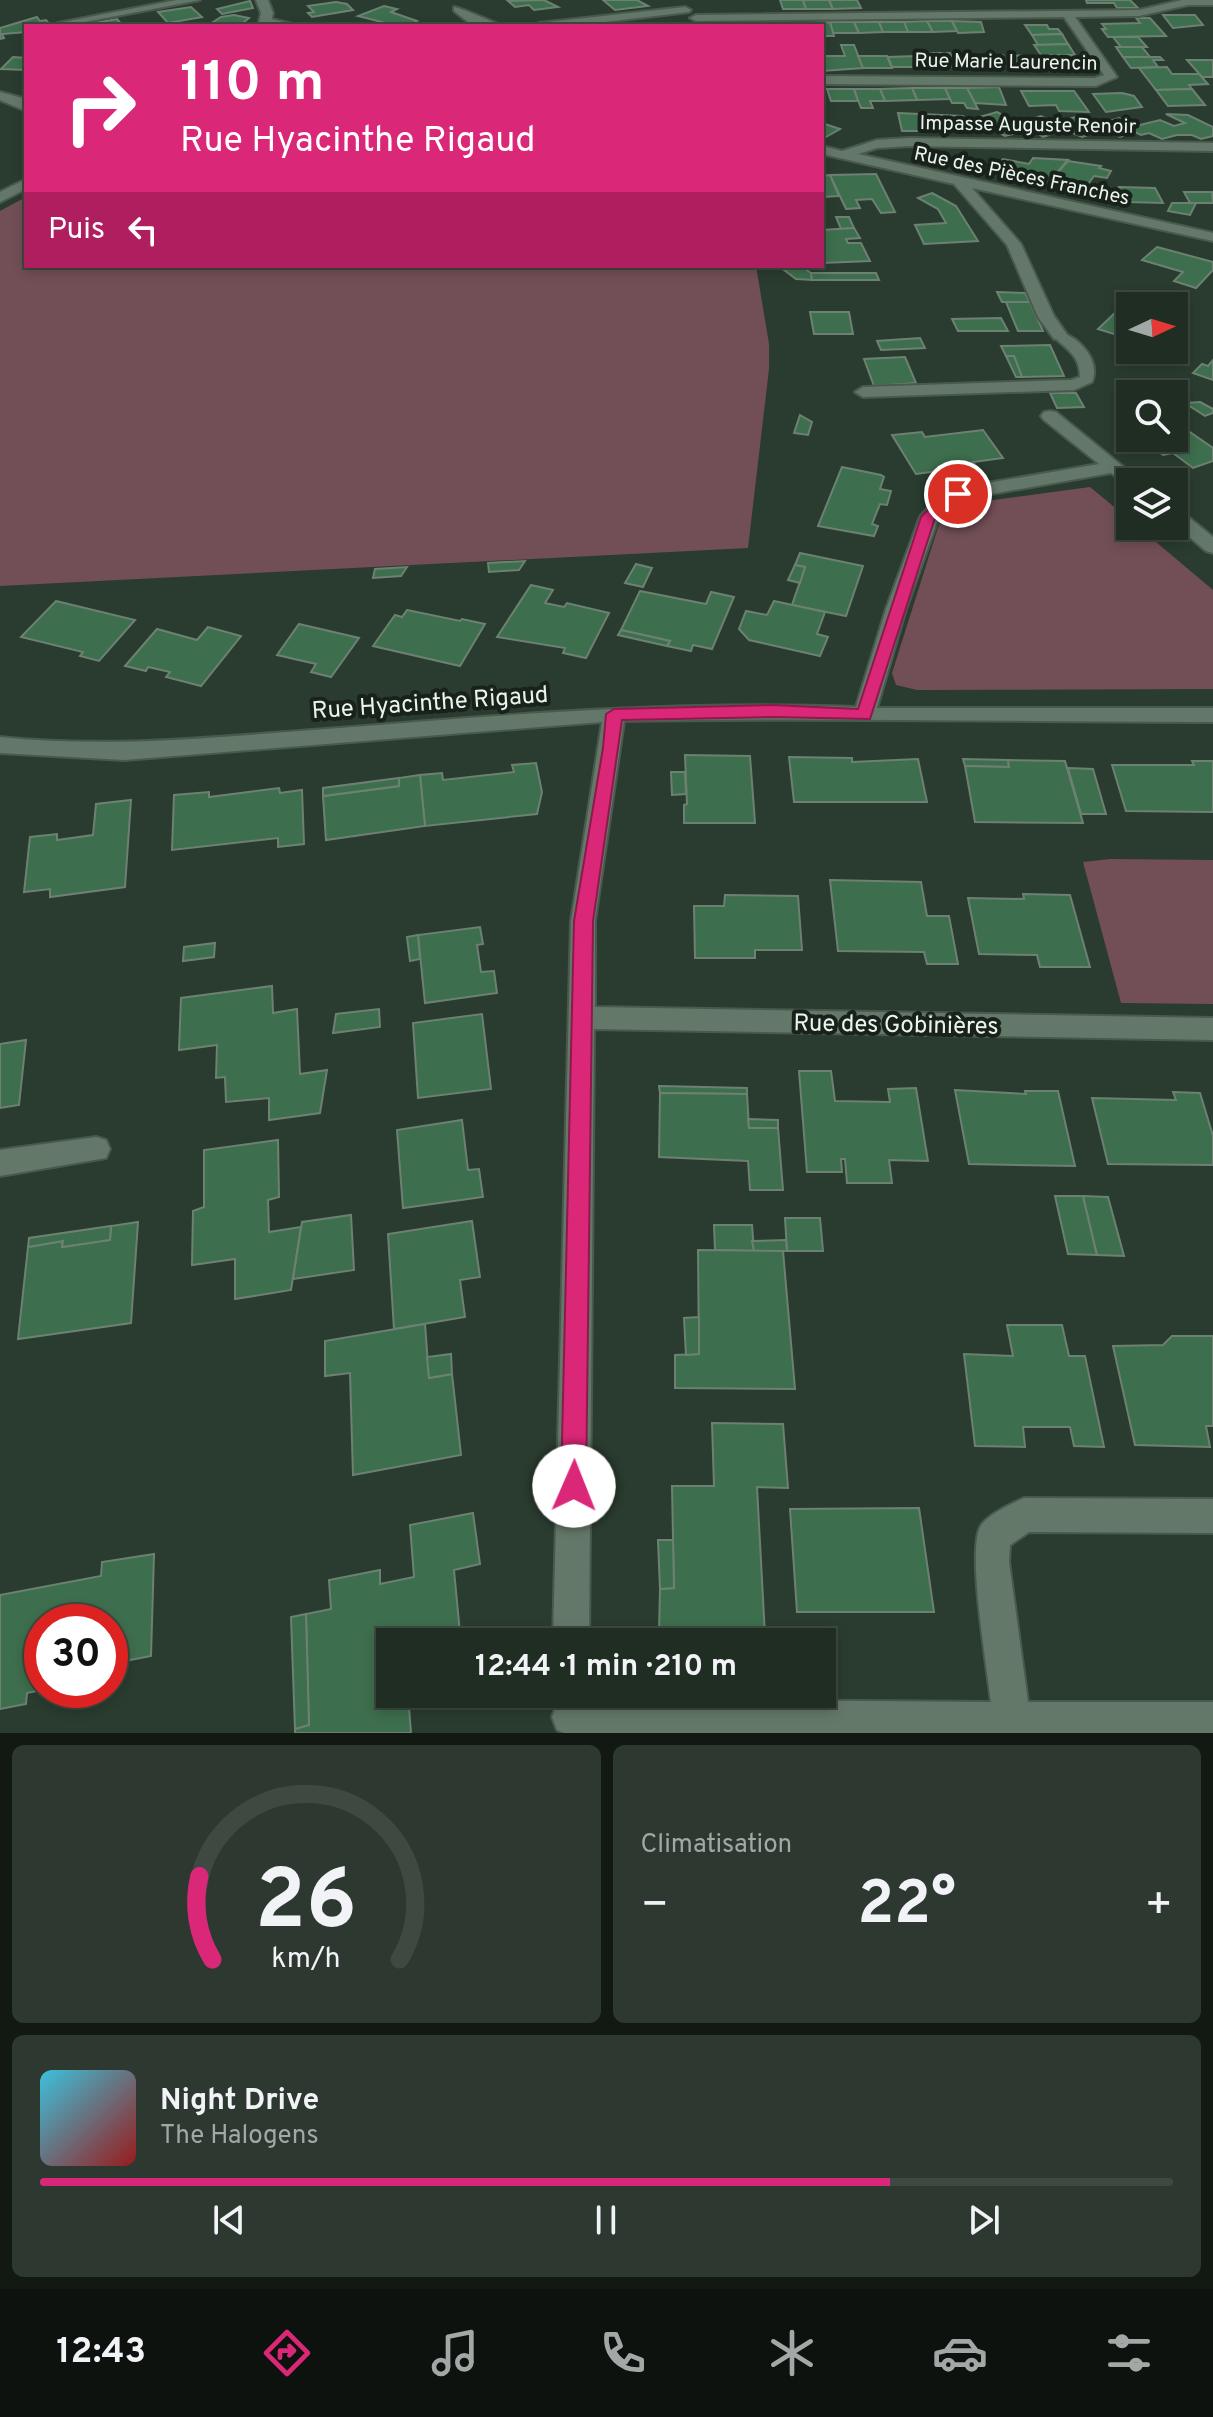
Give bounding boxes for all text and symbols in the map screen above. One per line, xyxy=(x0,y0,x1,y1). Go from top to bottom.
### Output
street label: Rue Marie Laurencin xyxy=(914,48,1098,78)
text: 110 m xyxy=(180,50,325,120)
icon: right xyxy=(48,56,152,160)
street label: Impasse Auguste Renoir xyxy=(919,111,1137,141)
text: Rue Hyacinthe Rigaud xyxy=(180,119,536,165)
street label: Rue des Pièces Franches xyxy=(911,141,1132,213)
icon: left xyxy=(121,208,165,252)
text: Puis xyxy=(48,212,105,249)
north arrow xyxy=(1116,292,1188,364)
map controls xyxy=(1116,292,1188,540)
button: search xyxy=(1116,380,1188,452)
pin xyxy=(924,460,992,528)
button: layers xyxy=(1116,468,1188,540)
icon: arrive xyxy=(936,472,980,516)
street label: Rue Hyacinthe Rigaud xyxy=(311,681,549,727)
street label: Rue des Gobinières xyxy=(793,1009,999,1043)
position arrow xyxy=(532,1444,616,1528)
speed limit sign: 30 xyxy=(24,1604,128,1708)
text: 12:44 · 1 min · 210 m xyxy=(475,1649,737,1686)
text: Climatisation xyxy=(641,1829,792,1862)
text: 26 xyxy=(255,1853,357,1958)
text: 22° xyxy=(858,1869,956,1945)
text: − xyxy=(641,1879,669,1935)
text: + xyxy=(1145,1879,1173,1935)
text: km/h xyxy=(272,1942,341,1978)
text: Night Drive xyxy=(160,2083,319,2120)
text: The Halogens xyxy=(160,2120,319,2153)
icon: previous xyxy=(207,2198,251,2242)
icon: pause xyxy=(584,2198,628,2242)
icon: next xyxy=(962,2198,1006,2242)
icon: directions xyxy=(259,2325,315,2381)
icon: music xyxy=(427,2325,483,2381)
icon: phone xyxy=(595,2325,651,2381)
icon: climate xyxy=(764,2325,820,2381)
icon: car xyxy=(932,2325,988,2381)
icon: filters xyxy=(1101,2325,1157,2381)
text: 12:43 xyxy=(56,2330,146,2376)

